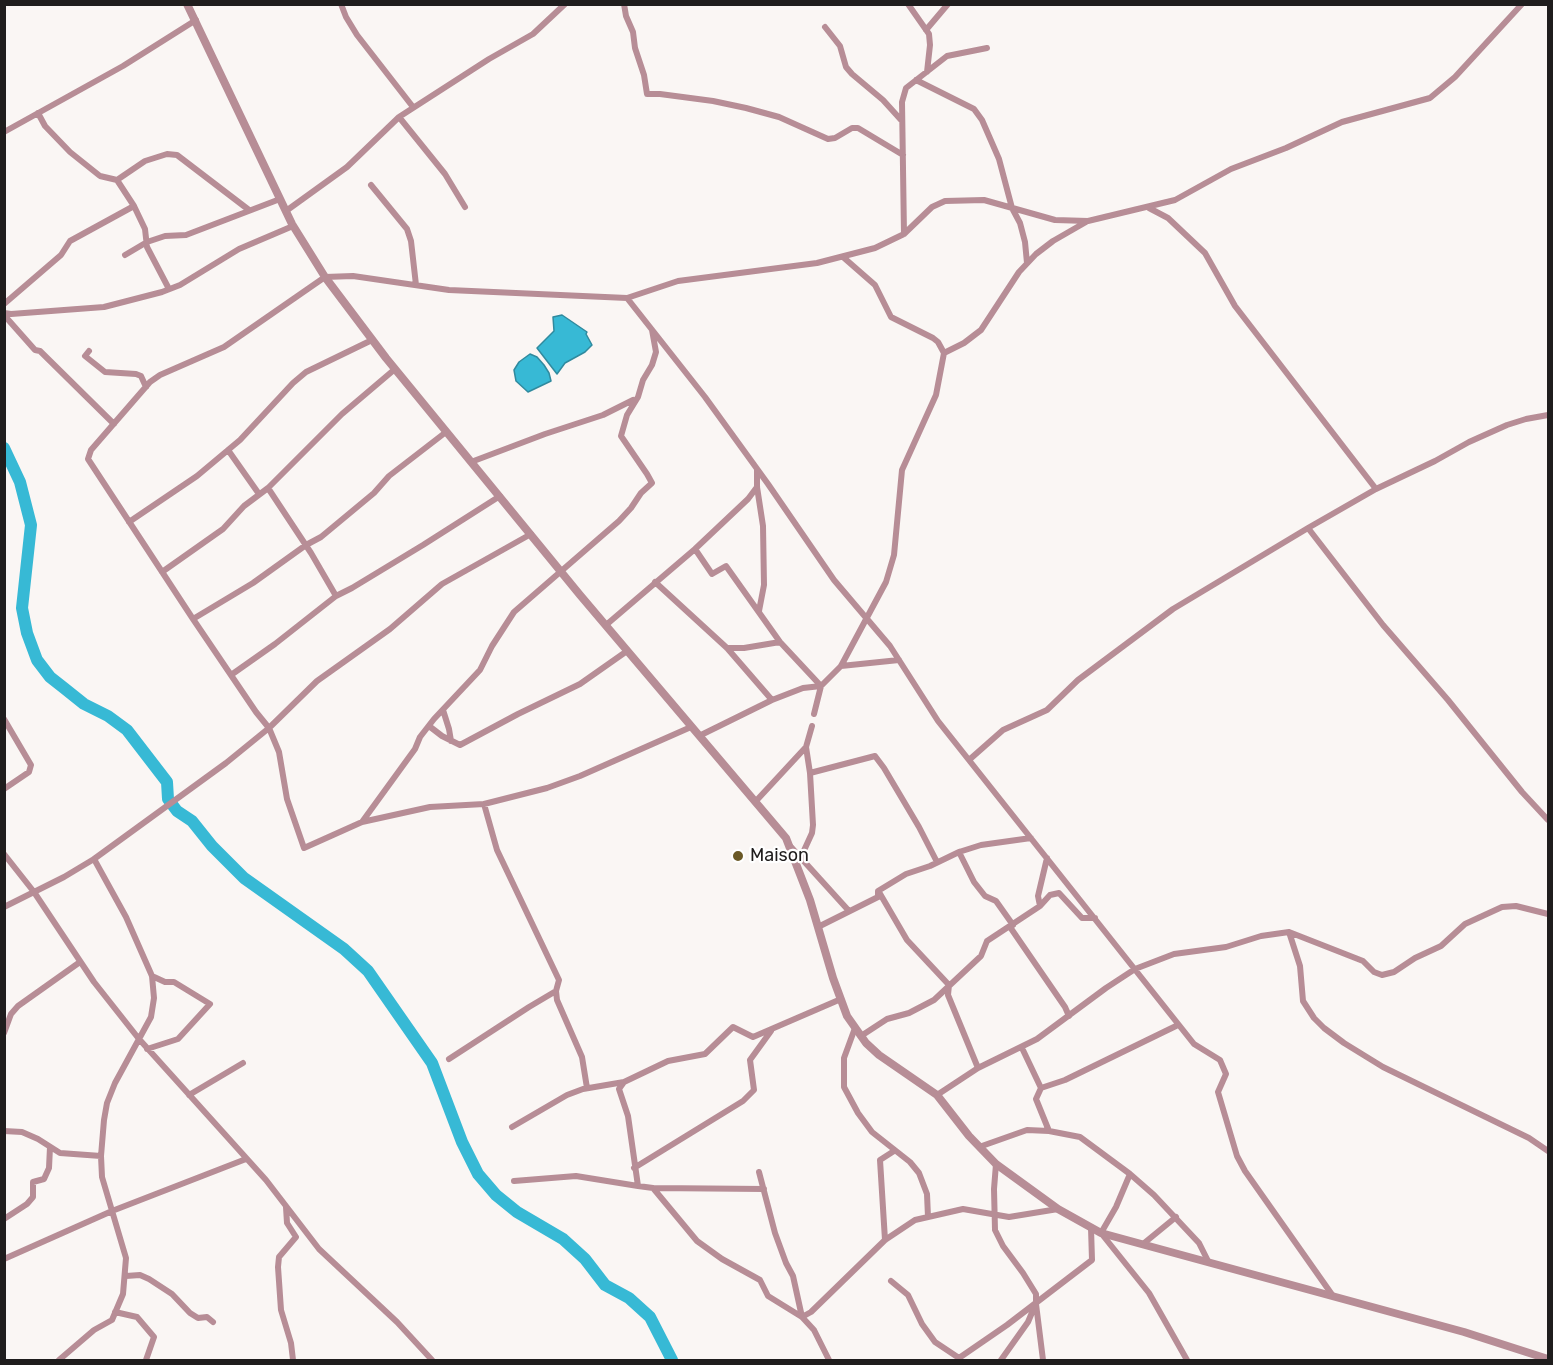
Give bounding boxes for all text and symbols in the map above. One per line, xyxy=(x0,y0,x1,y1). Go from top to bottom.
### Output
place label: Maison xyxy=(750,845,809,867)
marker: Maison xyxy=(731,849,745,863)

